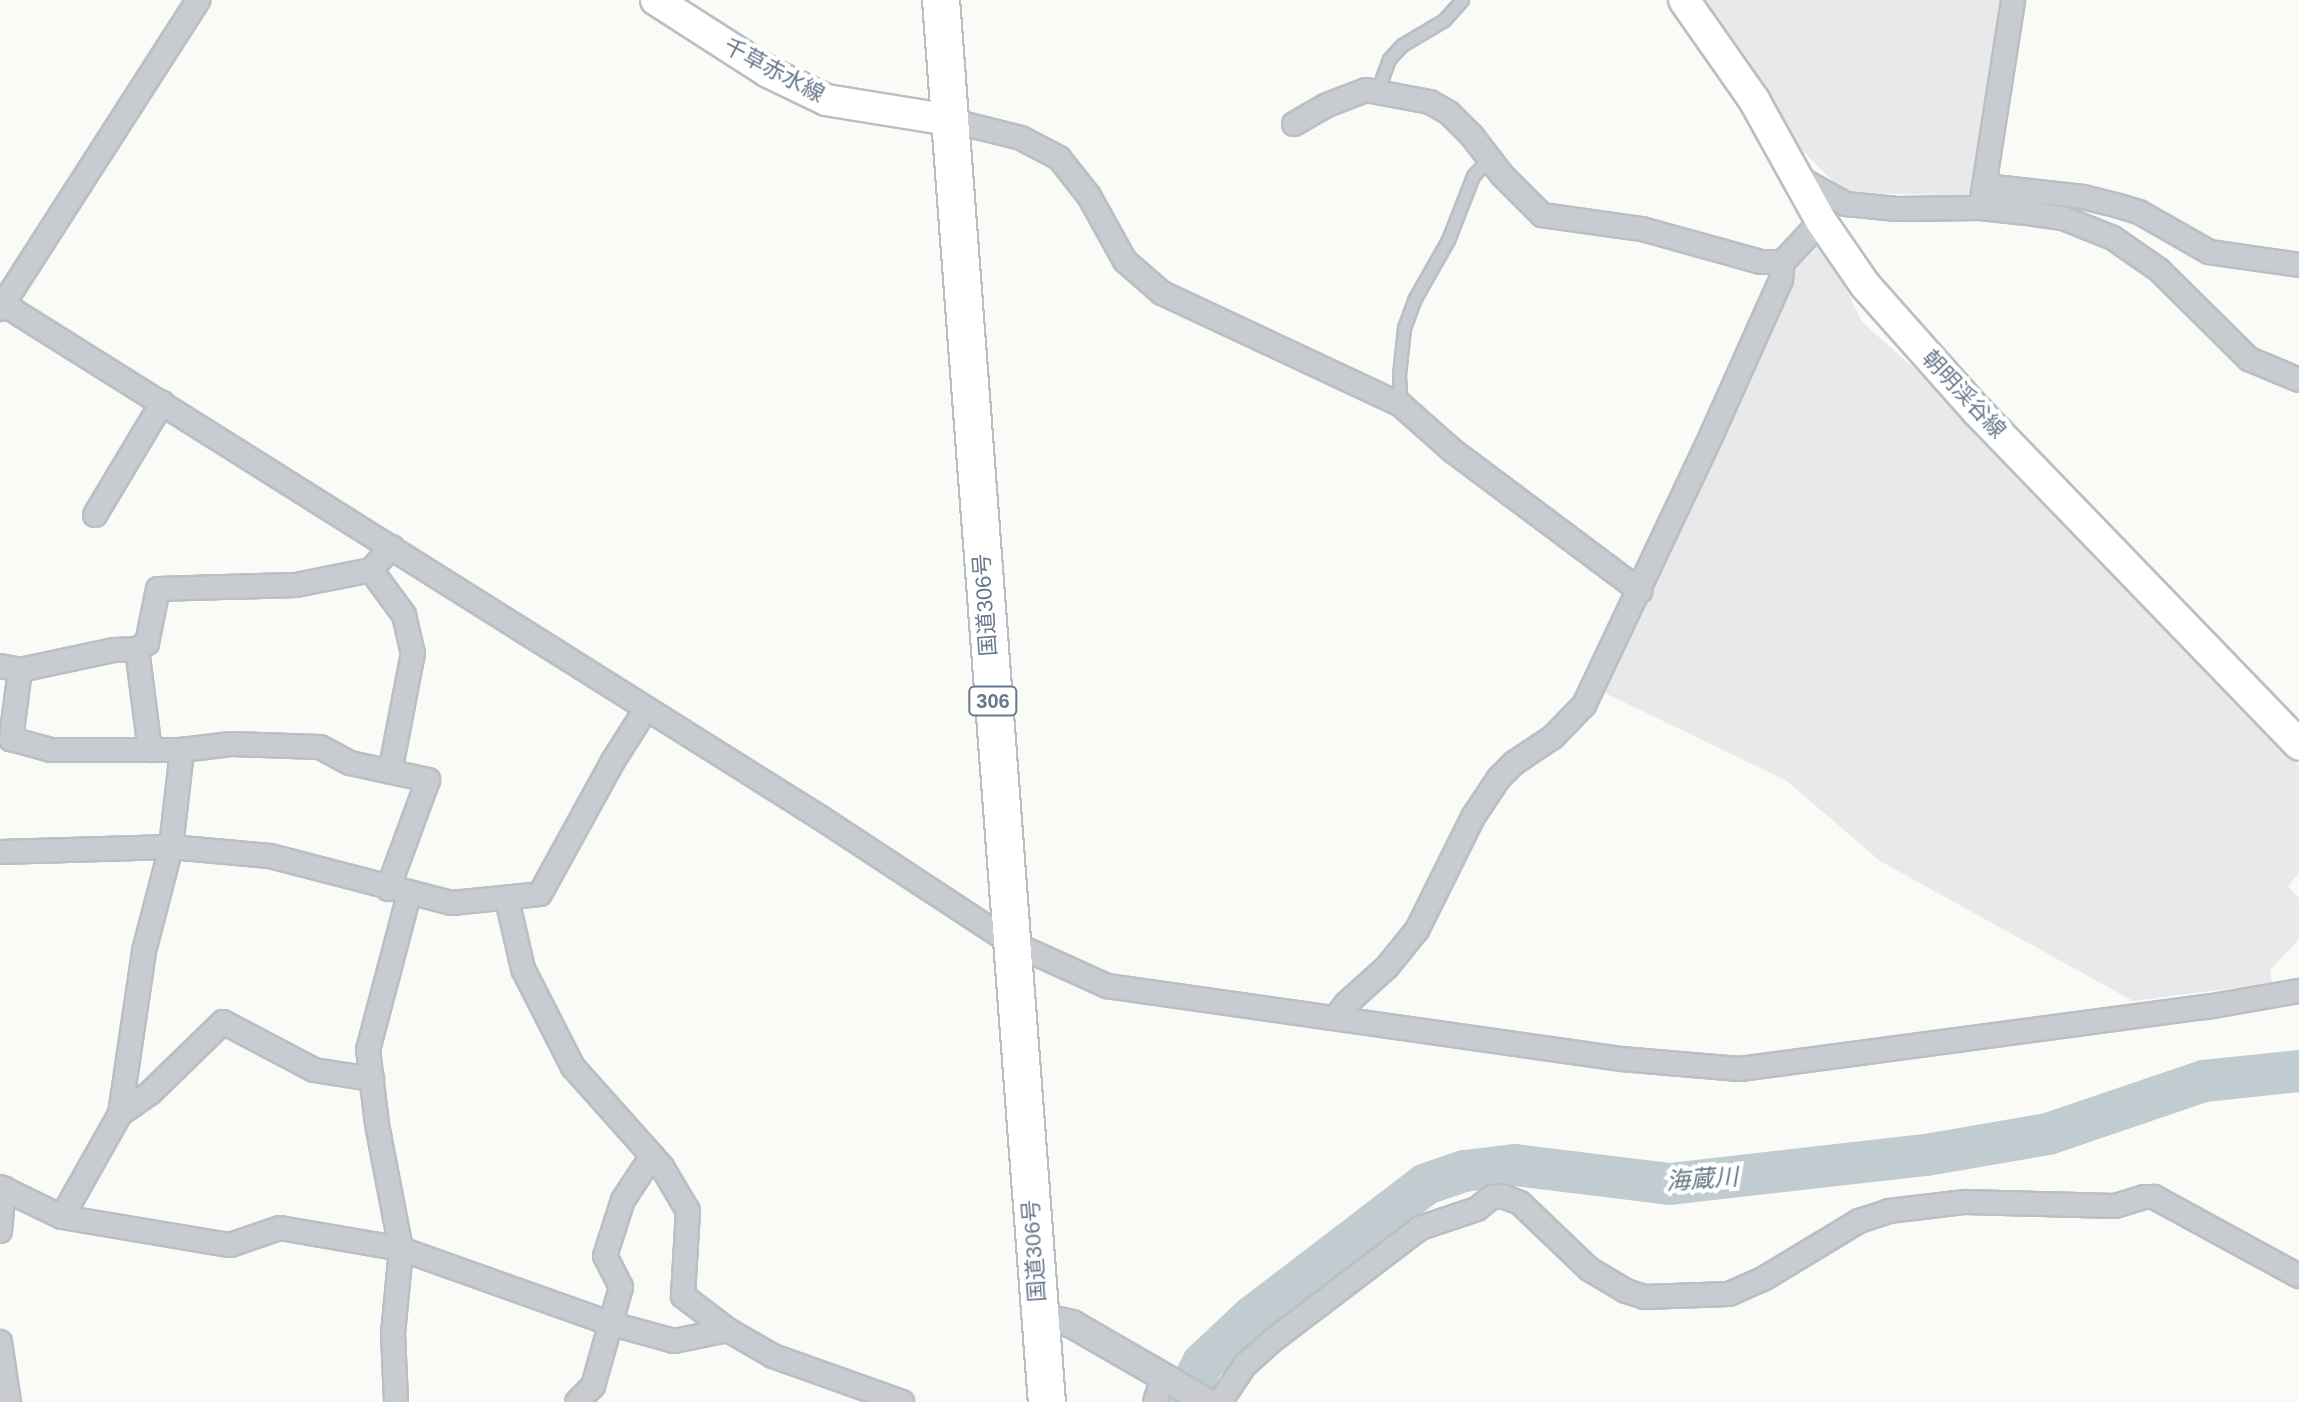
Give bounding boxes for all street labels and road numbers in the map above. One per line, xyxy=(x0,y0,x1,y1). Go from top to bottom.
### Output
street label: 千草赤水線 xyxy=(719,33,829,107)
street label: 朝明渓谷線 xyxy=(1917,345,2011,443)
street label: 国道306号 xyxy=(968,553,1002,657)
road number: 306 xyxy=(967,685,1019,717)
street label: 国道306号 xyxy=(1017,1199,1051,1303)

